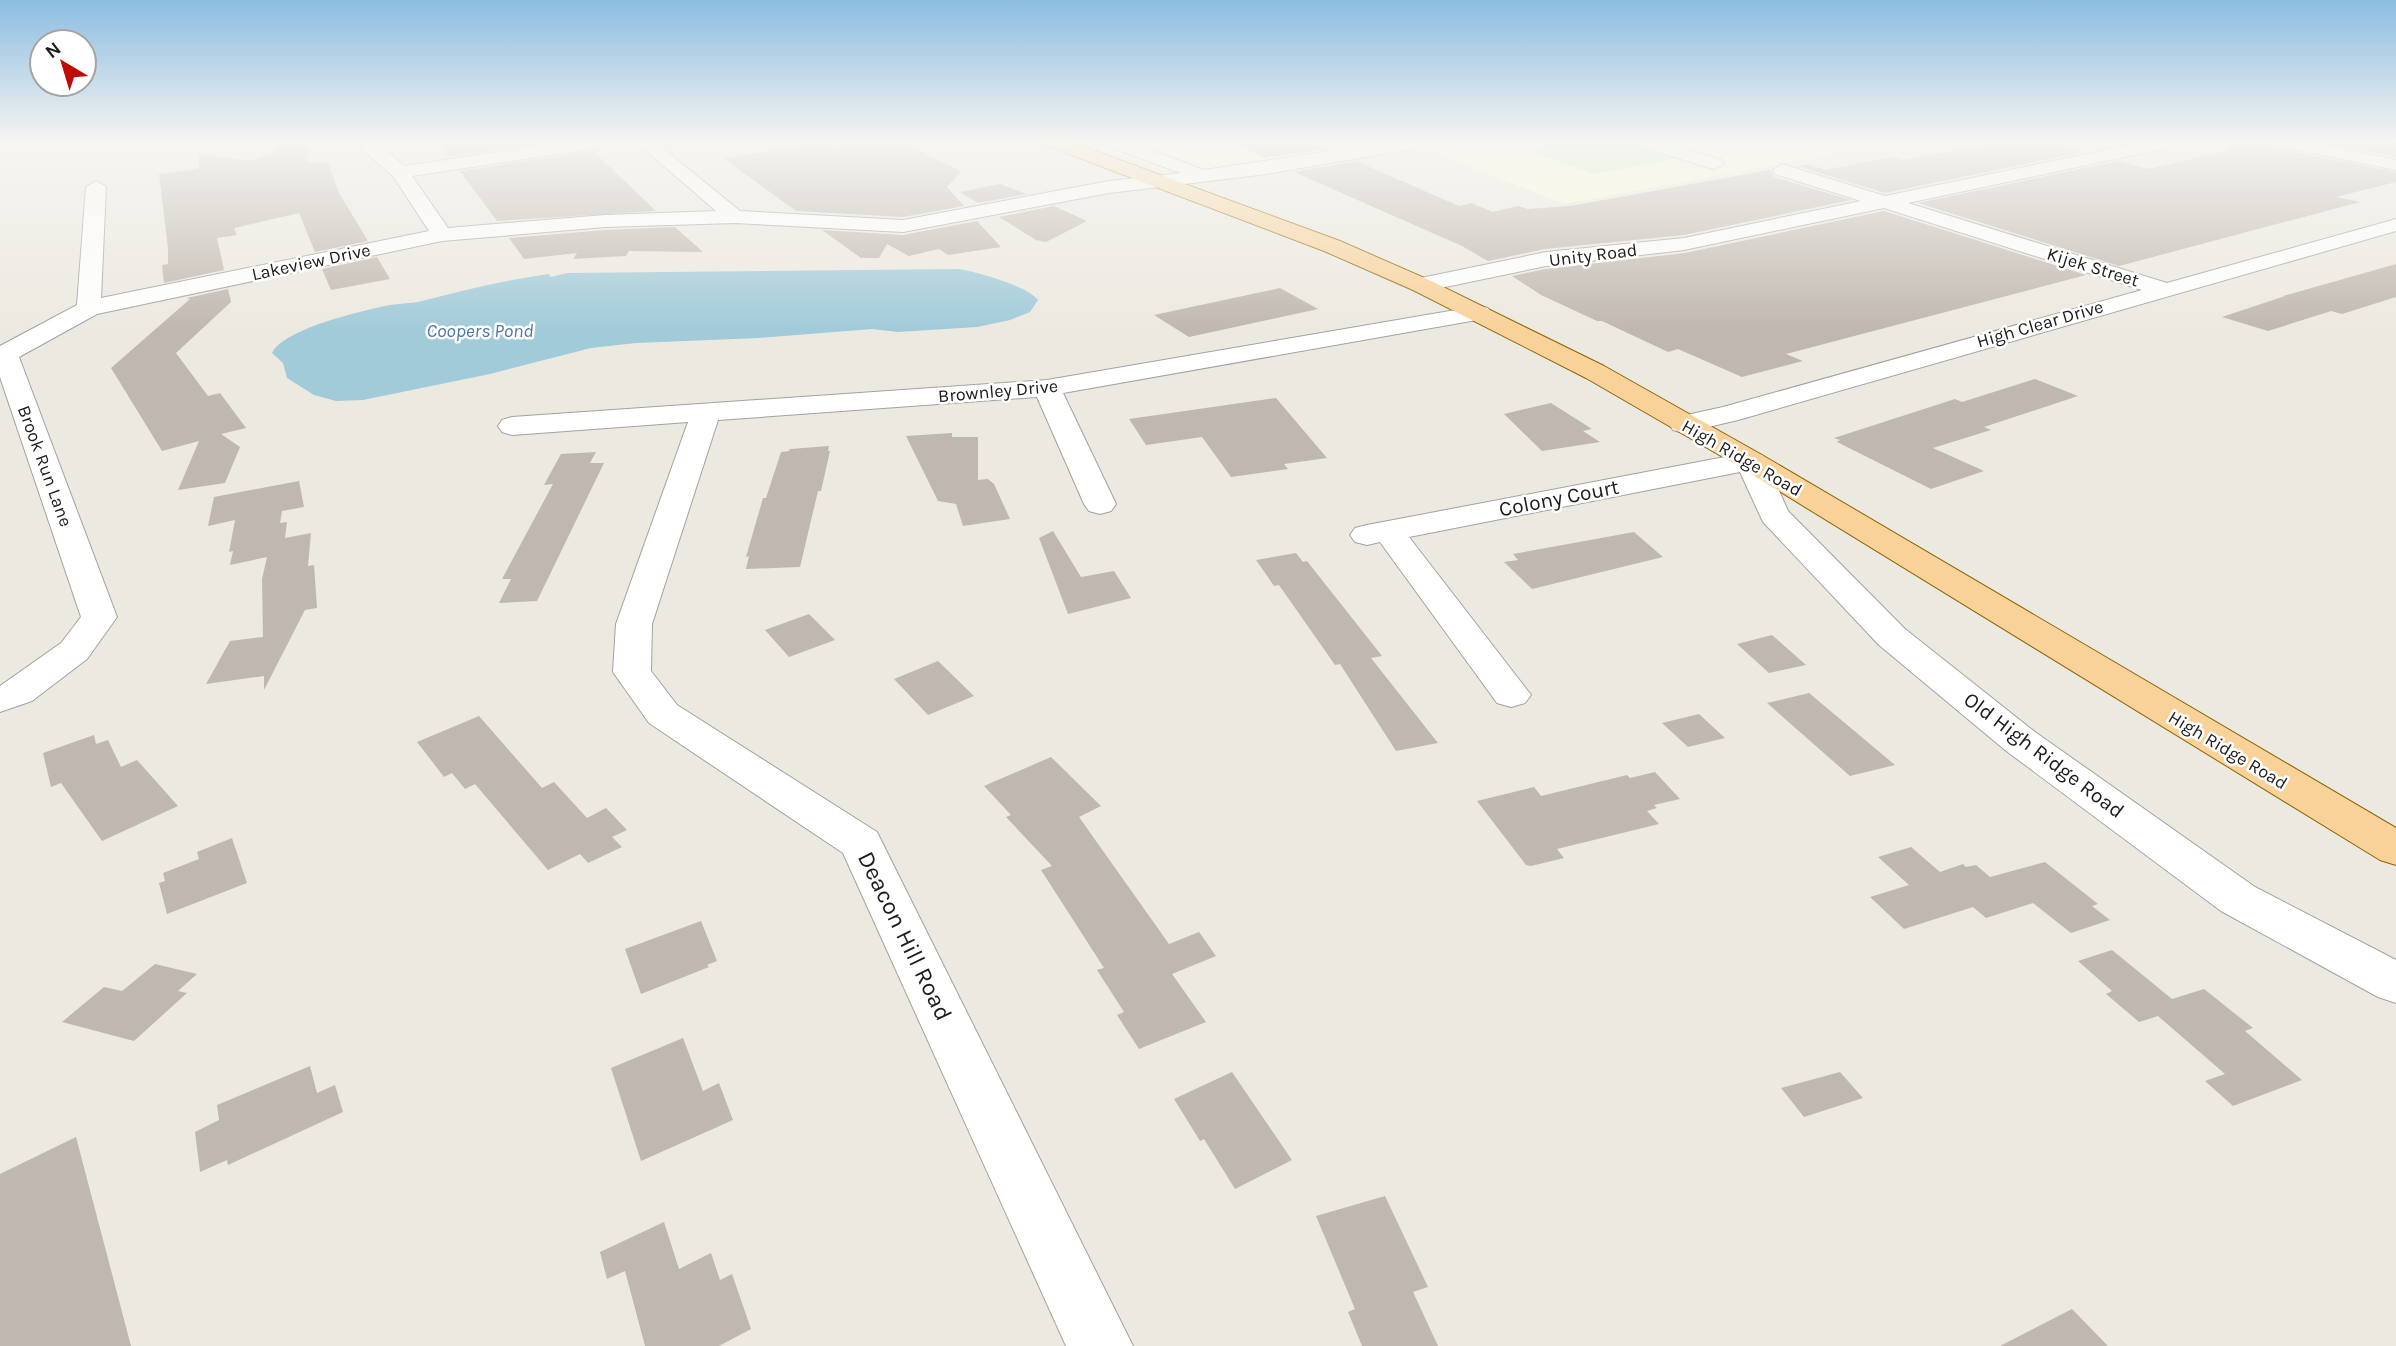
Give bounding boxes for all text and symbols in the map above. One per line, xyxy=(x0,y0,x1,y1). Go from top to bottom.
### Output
north arrow xyxy=(28,28,98,98)
text: N xyxy=(41,38,65,63)
street label: Lakeview Drive xyxy=(250,239,372,285)
street label: Unity Road xyxy=(1548,239,1638,271)
street label: Kijek Street xyxy=(2044,243,2142,291)
street label: High Clear Drive xyxy=(1974,295,2106,353)
water label: Coopers Pond xyxy=(427,320,533,342)
street label: Brownley Drive xyxy=(937,375,1059,407)
street label: Brook Run Lane xyxy=(13,402,77,530)
street label: High Ridge Road xyxy=(1678,415,1806,501)
street label: Colony Court xyxy=(1497,475,1621,521)
street label: Old High Ridge Road xyxy=(1959,687,2129,823)
street label: High Ridge Road xyxy=(2165,706,2291,794)
street label: Deacon Hill Road xyxy=(852,847,958,1025)

